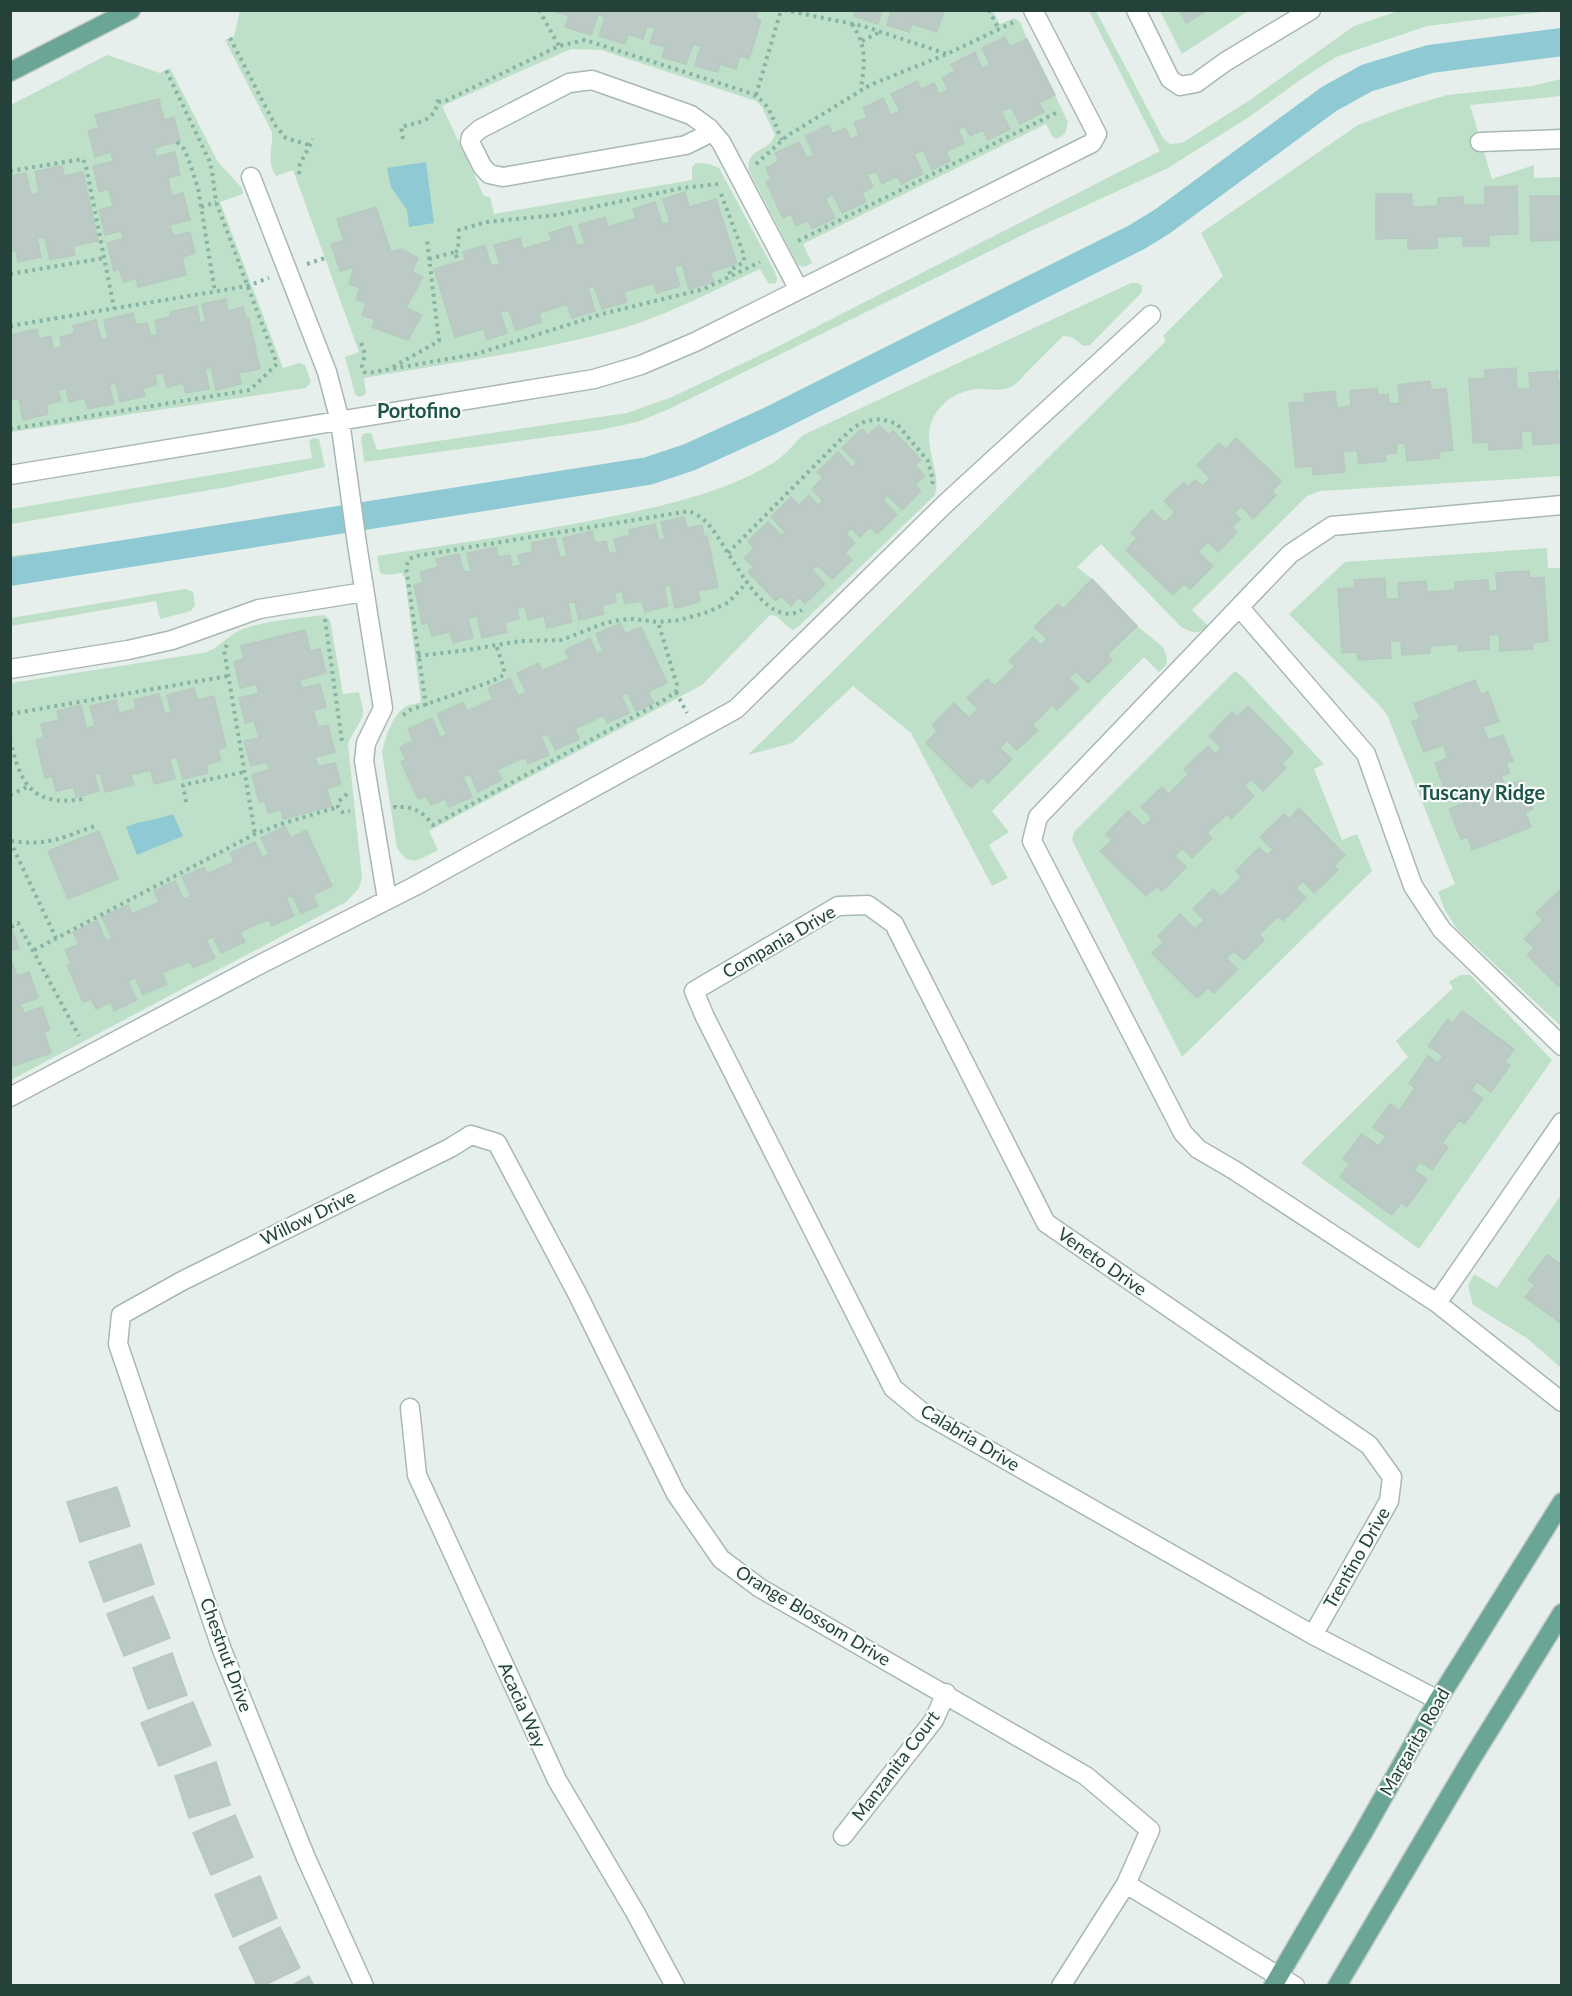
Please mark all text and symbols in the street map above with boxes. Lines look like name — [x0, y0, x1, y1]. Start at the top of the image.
district label: Portofino — [377, 398, 461, 422]
district label: Tuscany Ridge — [1419, 780, 1545, 804]
street label: Compania Drive — [718, 900, 839, 982]
street label: Willow Drive — [257, 1185, 359, 1250]
street label: Veneto Drive — [1054, 1222, 1151, 1300]
street label: Calabria Drive — [917, 1399, 1024, 1475]
street label: Trentino Drive — [1318, 1503, 1394, 1612]
street label: Orange Blossom Drive — [732, 1560, 895, 1670]
street label: Chestnut Drive — [196, 1595, 258, 1715]
street label: Acacia Way — [494, 1658, 552, 1751]
street label: Margarita Road — [1374, 1684, 1454, 1799]
street label: Manzanita Court — [847, 1706, 944, 1825]

